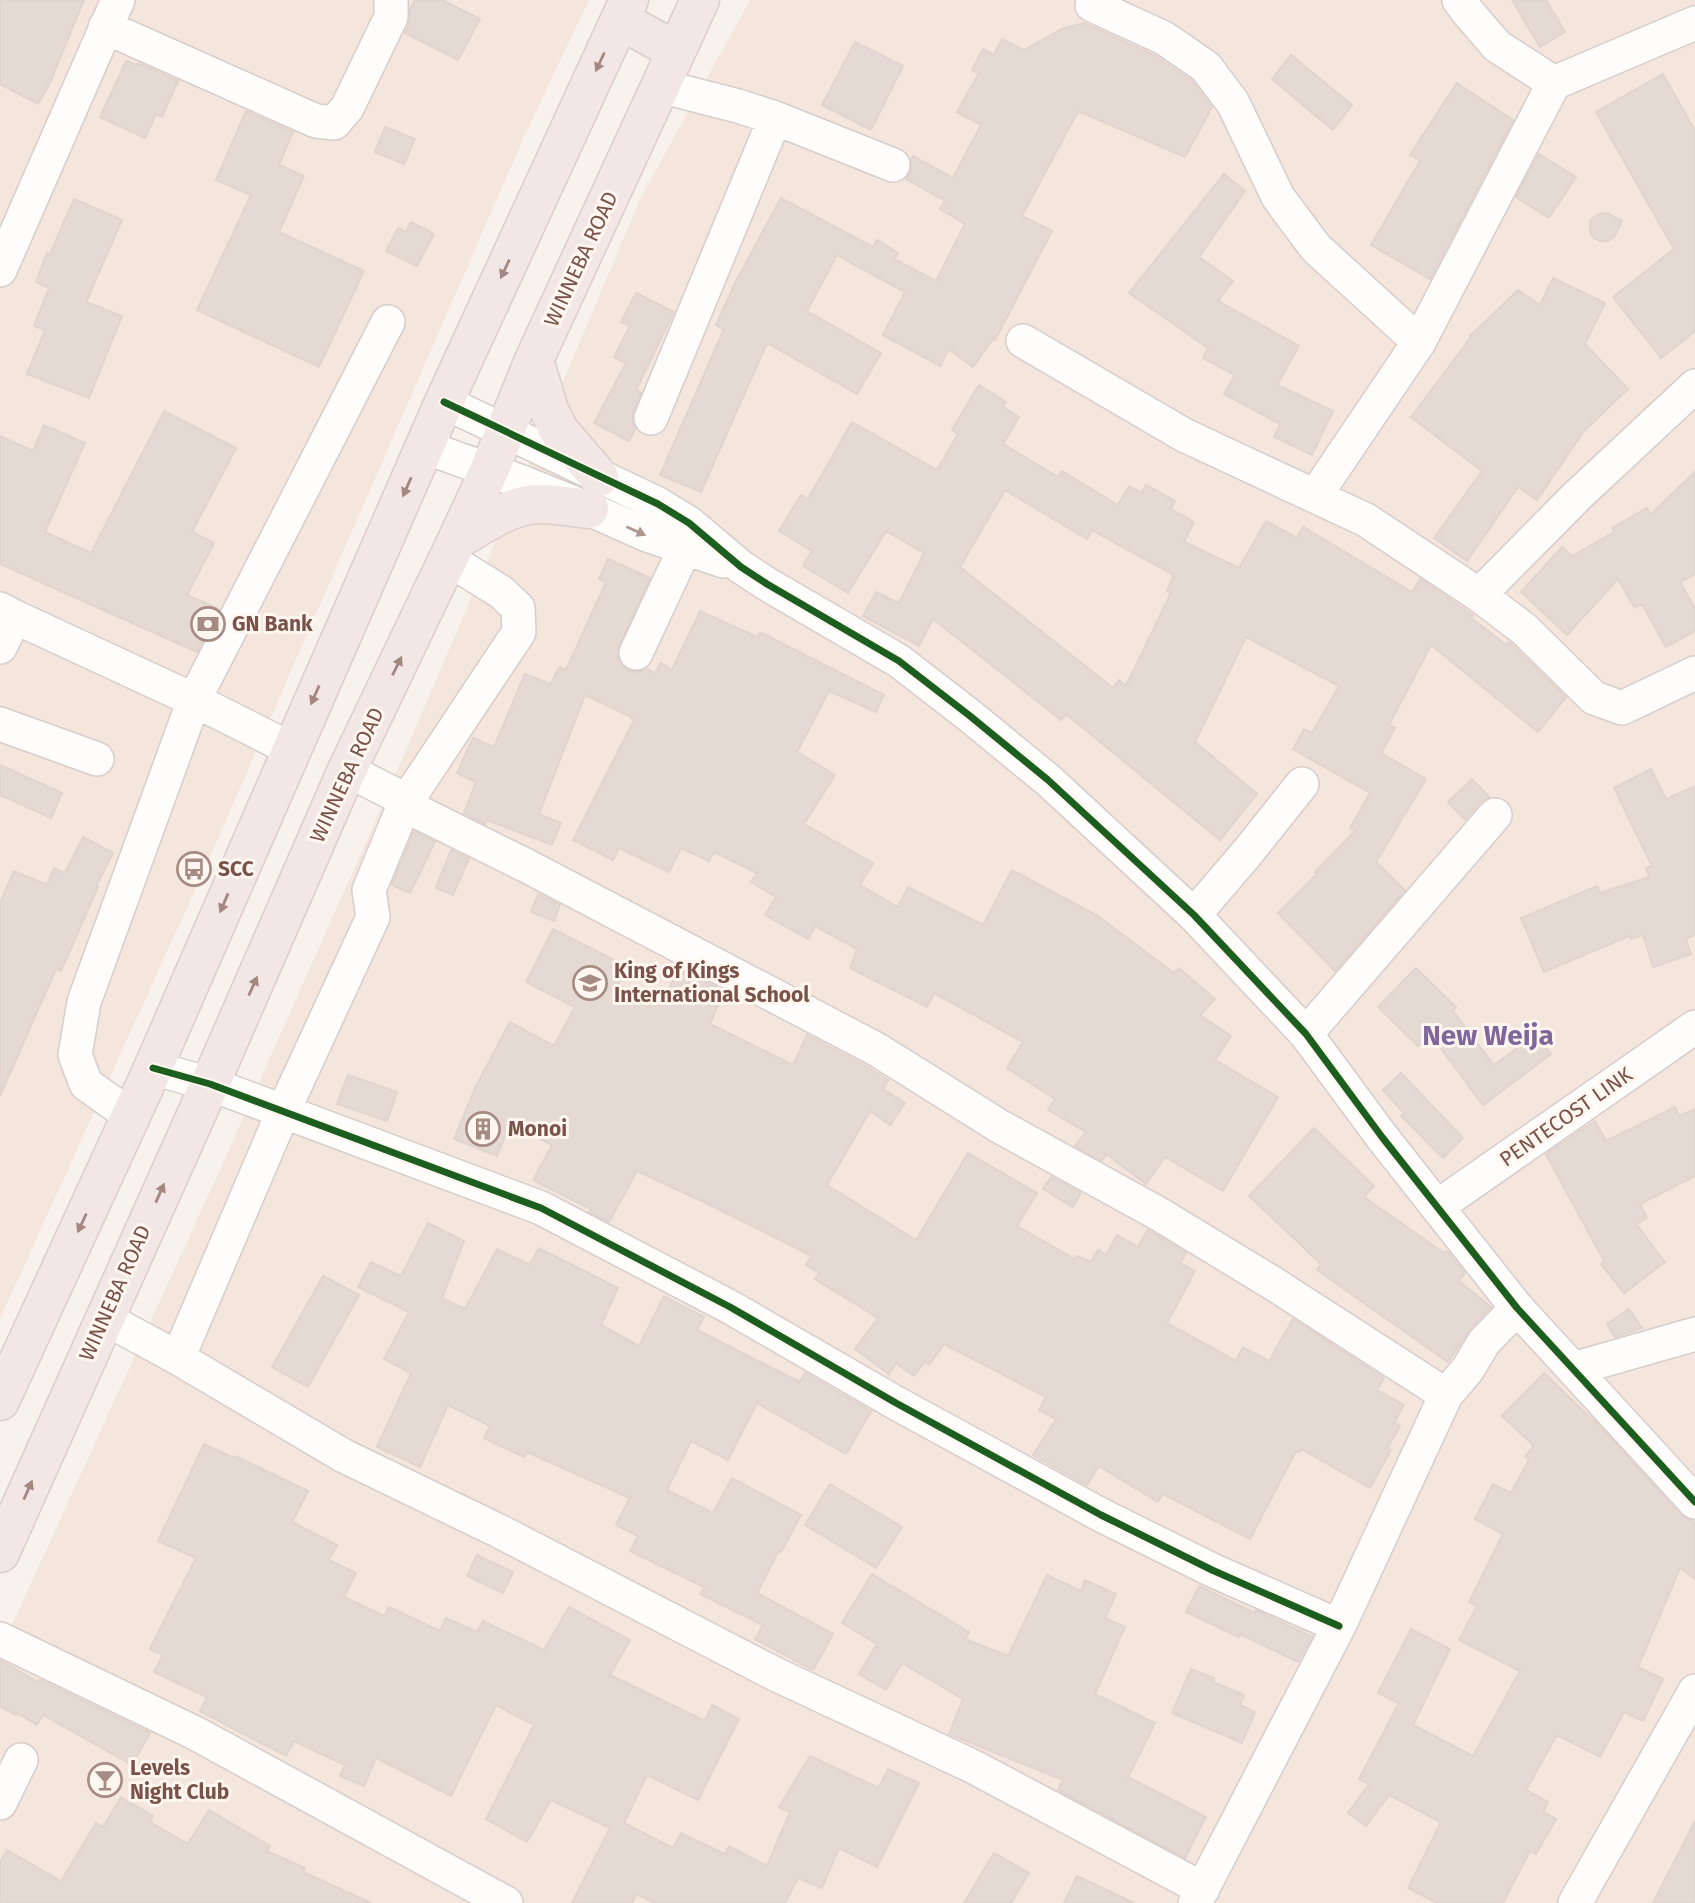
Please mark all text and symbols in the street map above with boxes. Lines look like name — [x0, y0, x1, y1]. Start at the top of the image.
one-way arrow — [595, 52, 606, 72]
street label: WINNEBA ROAD — [538, 187, 624, 331]
one-way arrow — [499, 258, 510, 279]
one-way arrow — [401, 476, 412, 497]
one-way arrow — [626, 525, 646, 537]
bank icon: GN Bank — [189, 605, 227, 643]
place label: GN Bank — [232, 611, 313, 637]
one-way arrow — [392, 656, 403, 677]
one-way arrow — [309, 684, 320, 705]
street label: WINNEBA ROAD — [304, 703, 390, 847]
bus stop icon: SCC — [175, 850, 213, 888]
place label: SCC — [218, 856, 254, 882]
one-way arrow — [218, 893, 230, 913]
place label: King of Kings International School — [614, 958, 810, 1008]
school or university icon: King of Kings International School — [571, 964, 609, 1002]
one-way arrow — [248, 975, 259, 996]
district label: New Weija — [1422, 1019, 1554, 1052]
street label: PENTECOST LINK — [1495, 1061, 1638, 1172]
building icon: Monoi — [464, 1110, 502, 1148]
place label: Monoi — [508, 1116, 567, 1142]
one-way arrow — [154, 1183, 166, 1203]
one-way arrow — [76, 1213, 88, 1233]
street label: WINNEBA ROAD — [73, 1221, 157, 1365]
one-way arrow — [23, 1480, 34, 1501]
place label: Levels Night Club — [130, 1755, 229, 1805]
bar icon: Levels Night Club — [86, 1761, 124, 1799]

